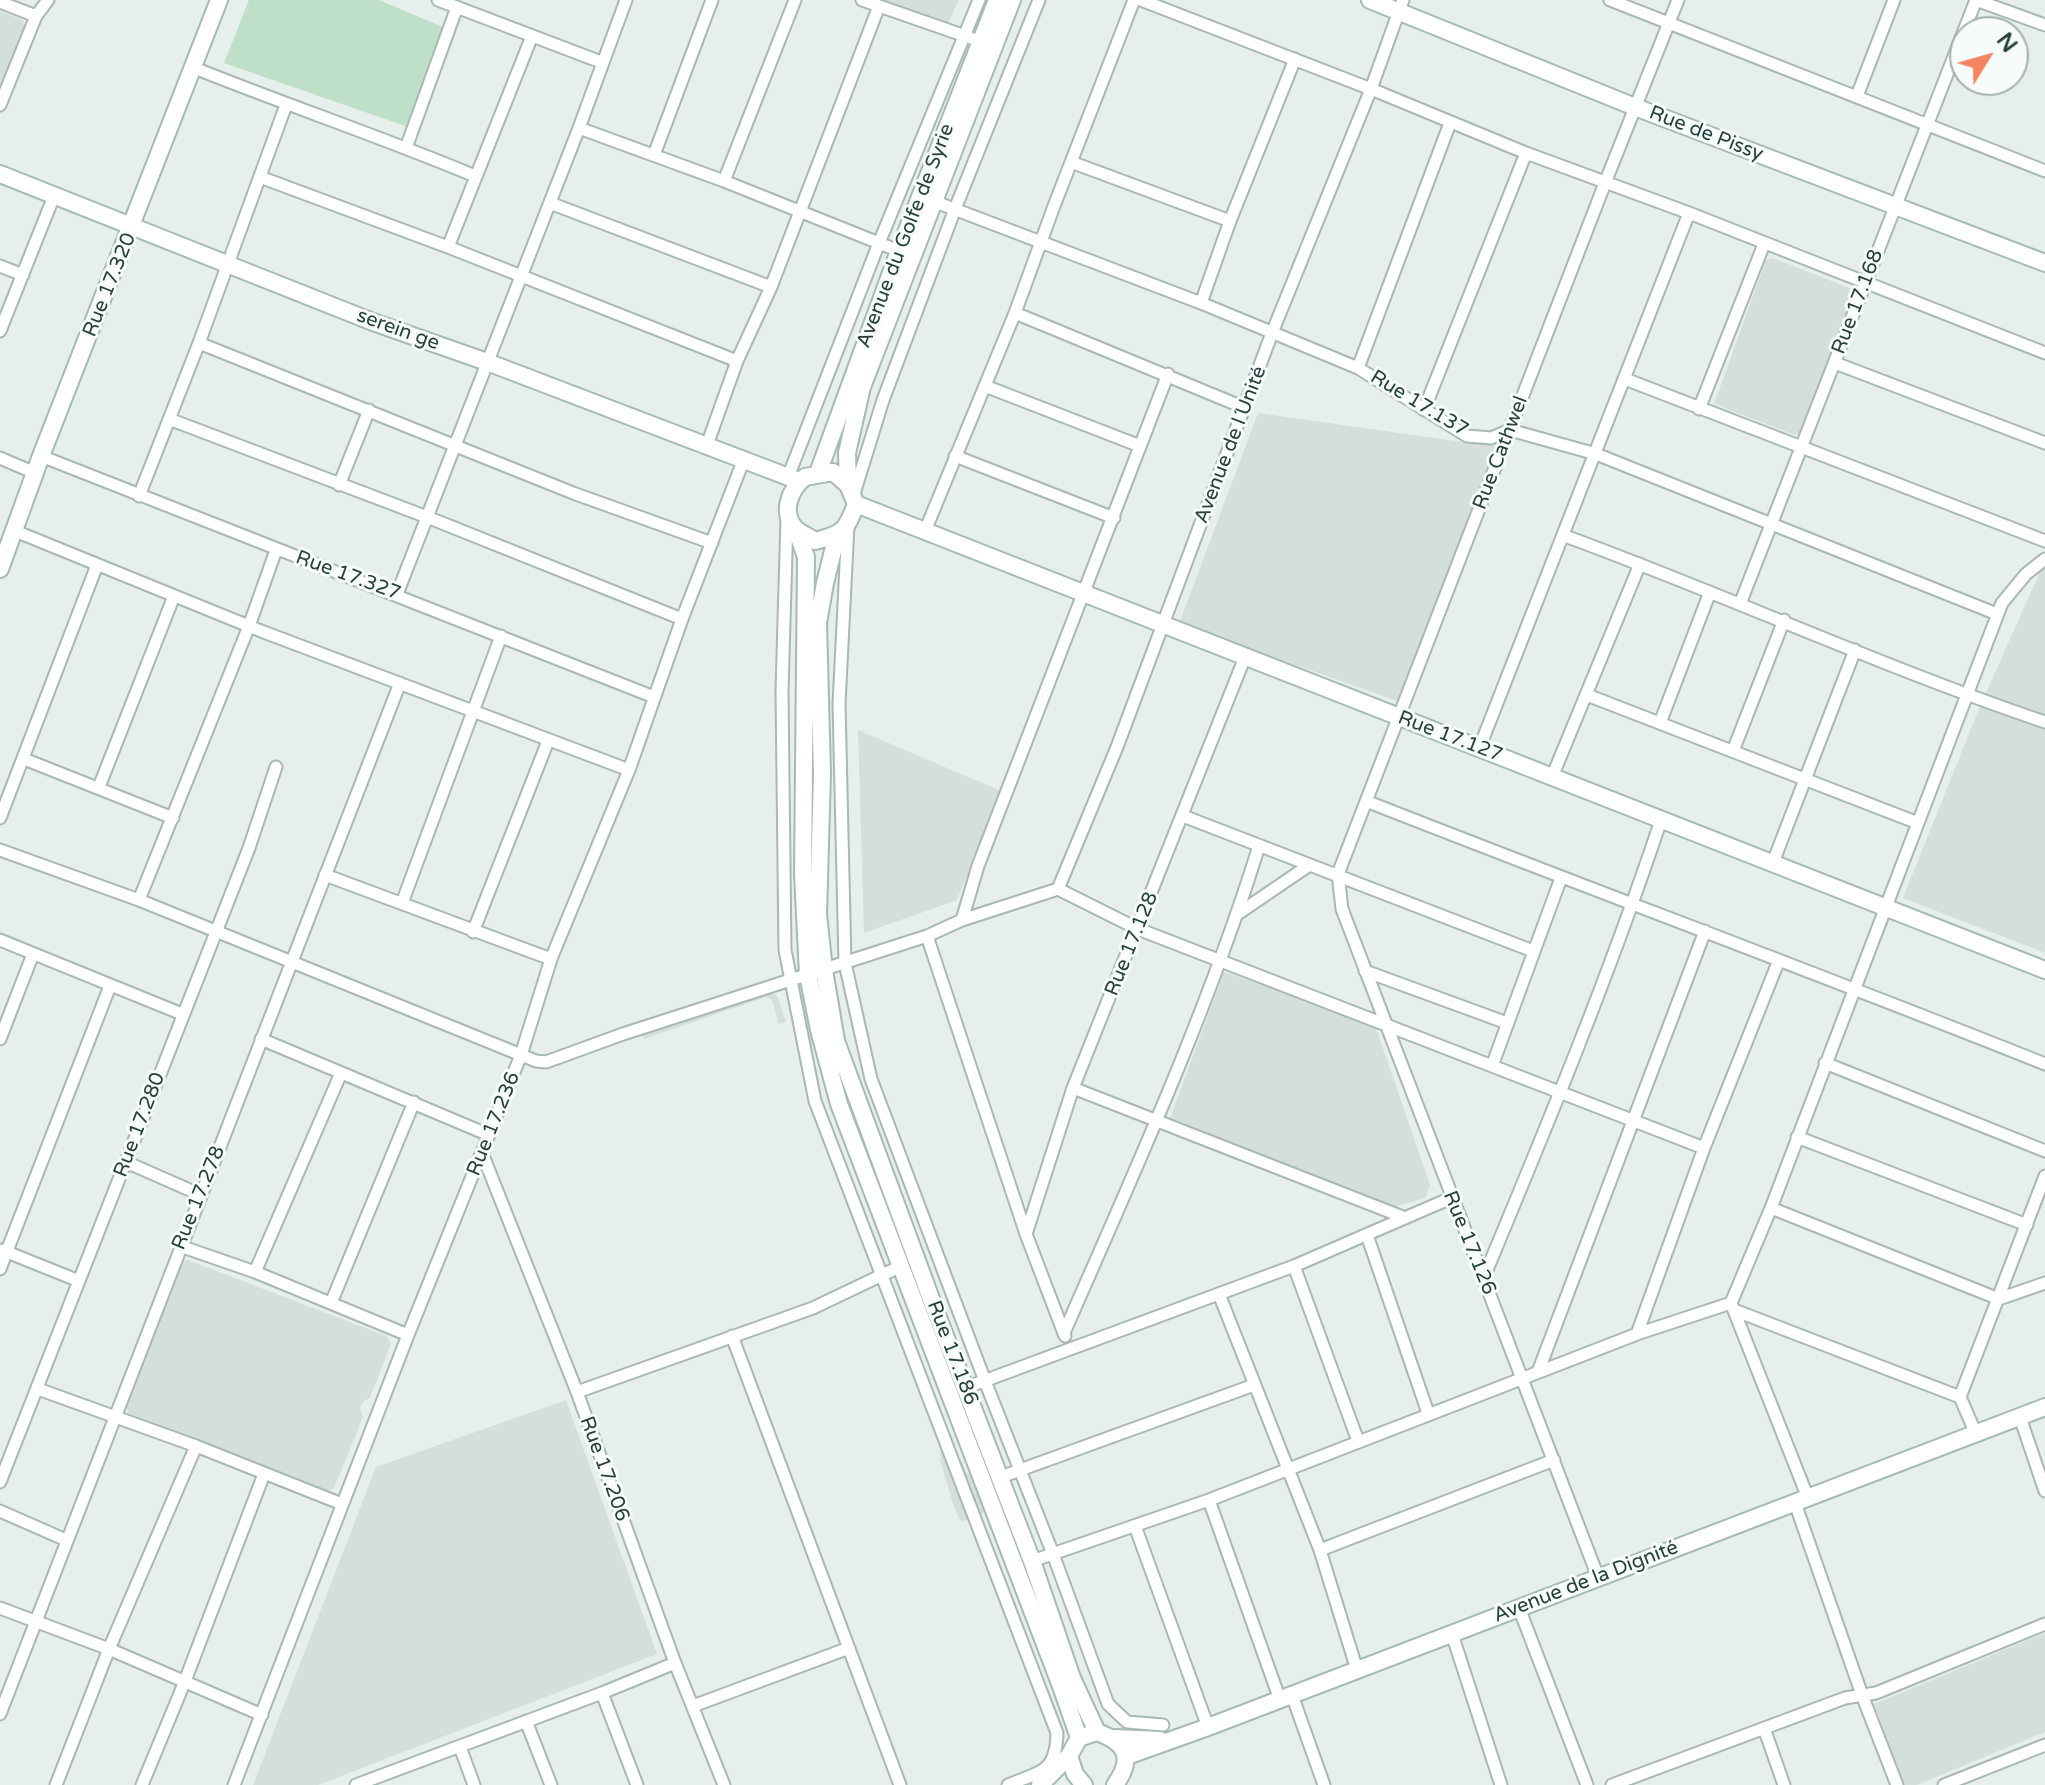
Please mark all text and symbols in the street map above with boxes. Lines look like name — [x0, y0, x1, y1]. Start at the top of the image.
north arrow — [1949, 16, 2029, 96]
text: N — [1991, 28, 2022, 58]
street label: Rue de Pissy — [1646, 101, 1766, 167]
street label: Avenue du Golfe de Syrie — [852, 121, 960, 351]
street label: Rue 17.320 — [78, 230, 142, 340]
street label: Rue 17.168 — [1827, 246, 1889, 358]
street label: serein ge — [354, 304, 442, 356]
street label: Avenue de l´Unité — [1190, 363, 1272, 527]
street label: Rue 17.137 — [1366, 365, 1472, 443]
street label: Rue Cathwel — [1468, 393, 1534, 513]
street label: Rue 17.327 — [292, 546, 404, 606]
street label: Rue 17.127 — [1394, 706, 1506, 768]
street label: Rue 17.128 — [1100, 889, 1164, 999]
street label: Rue 17.280 — [109, 1069, 171, 1181]
street label: Rue 17.236 — [462, 1069, 526, 1179]
street label: Rue 17.278 — [167, 1143, 231, 1253]
street label: Rue 17.126 — [1437, 1188, 1501, 1298]
street label: Rue 17.186 — [921, 1297, 983, 1409]
street label: Rue 17.206 — [574, 1413, 634, 1525]
street label: Avenue de la Dignité — [1490, 1536, 1682, 1628]

